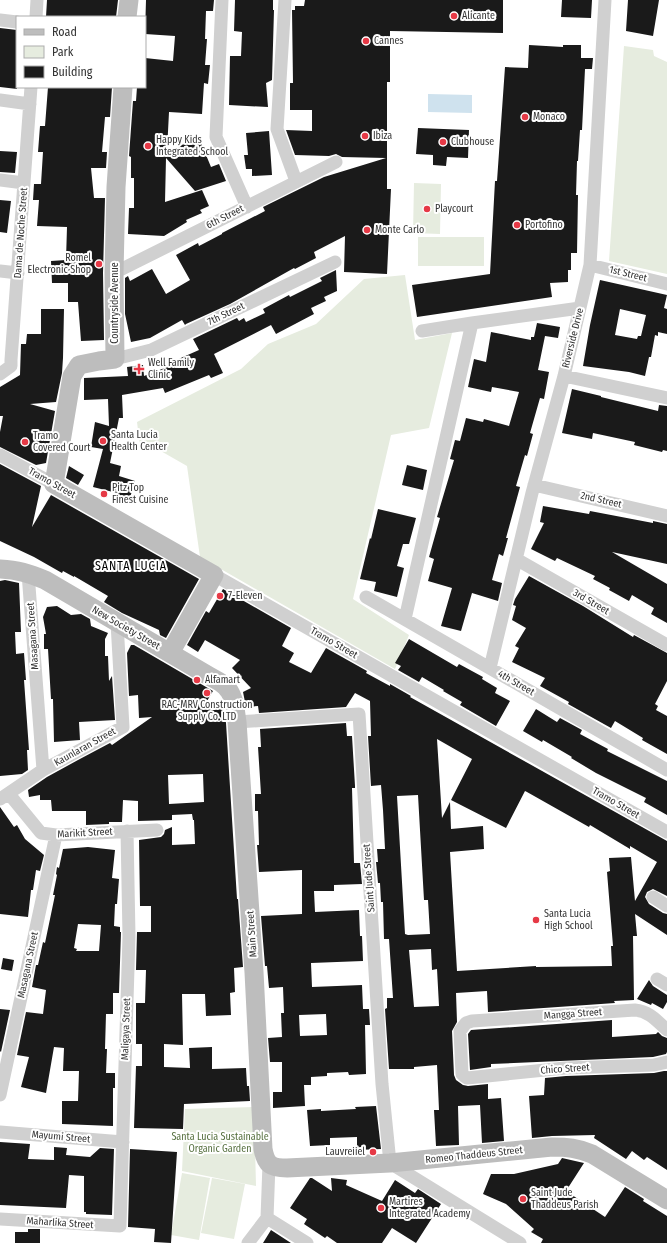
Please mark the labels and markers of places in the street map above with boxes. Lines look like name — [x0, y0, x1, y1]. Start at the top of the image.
place label: Alicante — [462, 10, 495, 22]
marker: Alicante — [449, 11, 459, 21]
place label: Cannes — [374, 35, 404, 47]
marker: Cannes — [361, 36, 371, 46]
place label: Monaco — [533, 111, 565, 123]
marker: Monaco — [520, 112, 530, 122]
place label: Ibiza — [373, 130, 392, 142]
marker: Ibiza — [360, 131, 370, 141]
place label: Happy Kids Integrated School — [156, 134, 229, 158]
place label: Clubhouse — [451, 136, 494, 148]
marker: Clubhouse — [438, 137, 448, 147]
marker: Happy Kids Integrated School — [143, 141, 153, 151]
place label: Playcourt — [435, 203, 474, 215]
marker: Playcourt — [422, 204, 432, 214]
place label: Portofino — [525, 219, 563, 231]
marker: Portofino — [512, 220, 522, 230]
place label: Monte Carlo — [375, 224, 424, 236]
marker: Monte Carlo — [362, 225, 372, 235]
place label: Romel Electronic Shop — [28, 252, 91, 276]
marker: Romel Electronic Shop — [94, 259, 104, 269]
place label: Well Family Clinic — [148, 357, 194, 381]
marker: Well Family Clinic — [133, 363, 145, 375]
place label: Santa Lucia Health Center — [111, 429, 167, 453]
place label: Tramo Covered Court — [33, 430, 91, 454]
marker: Santa Lucia Health Center — [98, 436, 108, 446]
marker: Tramo Covered Court — [20, 437, 30, 447]
place label: Pitz Top Finest Cuisine — [112, 482, 168, 506]
marker: Pitz Top Finest Cuisine — [99, 489, 109, 499]
place label: 7-Eleven — [228, 590, 262, 602]
marker: 7-Eleven — [215, 591, 225, 601]
place label: Alfamart — [205, 674, 241, 686]
marker: Alfamart — [192, 675, 202, 685]
marker: RAC-MRV Construction Supply Co. LTD — [202, 688, 212, 698]
place label: RAC-MRV Construction Supply Co. LTD — [162, 699, 252, 723]
place label: Santa Lucia High School — [544, 908, 593, 932]
marker: Santa Lucia High School — [531, 915, 541, 925]
place label: Lauvreiiel — [325, 1146, 365, 1158]
marker: Lauvreiiel — [368, 1147, 378, 1157]
place label: Saint Jude Thaddeus Parish — [531, 1187, 598, 1211]
marker: Saint Jude Thaddeus Parish — [518, 1194, 528, 1204]
place label: Martires Integrated Academy — [389, 1196, 471, 1220]
marker: Martires Integrated Academy — [376, 1203, 386, 1213]

